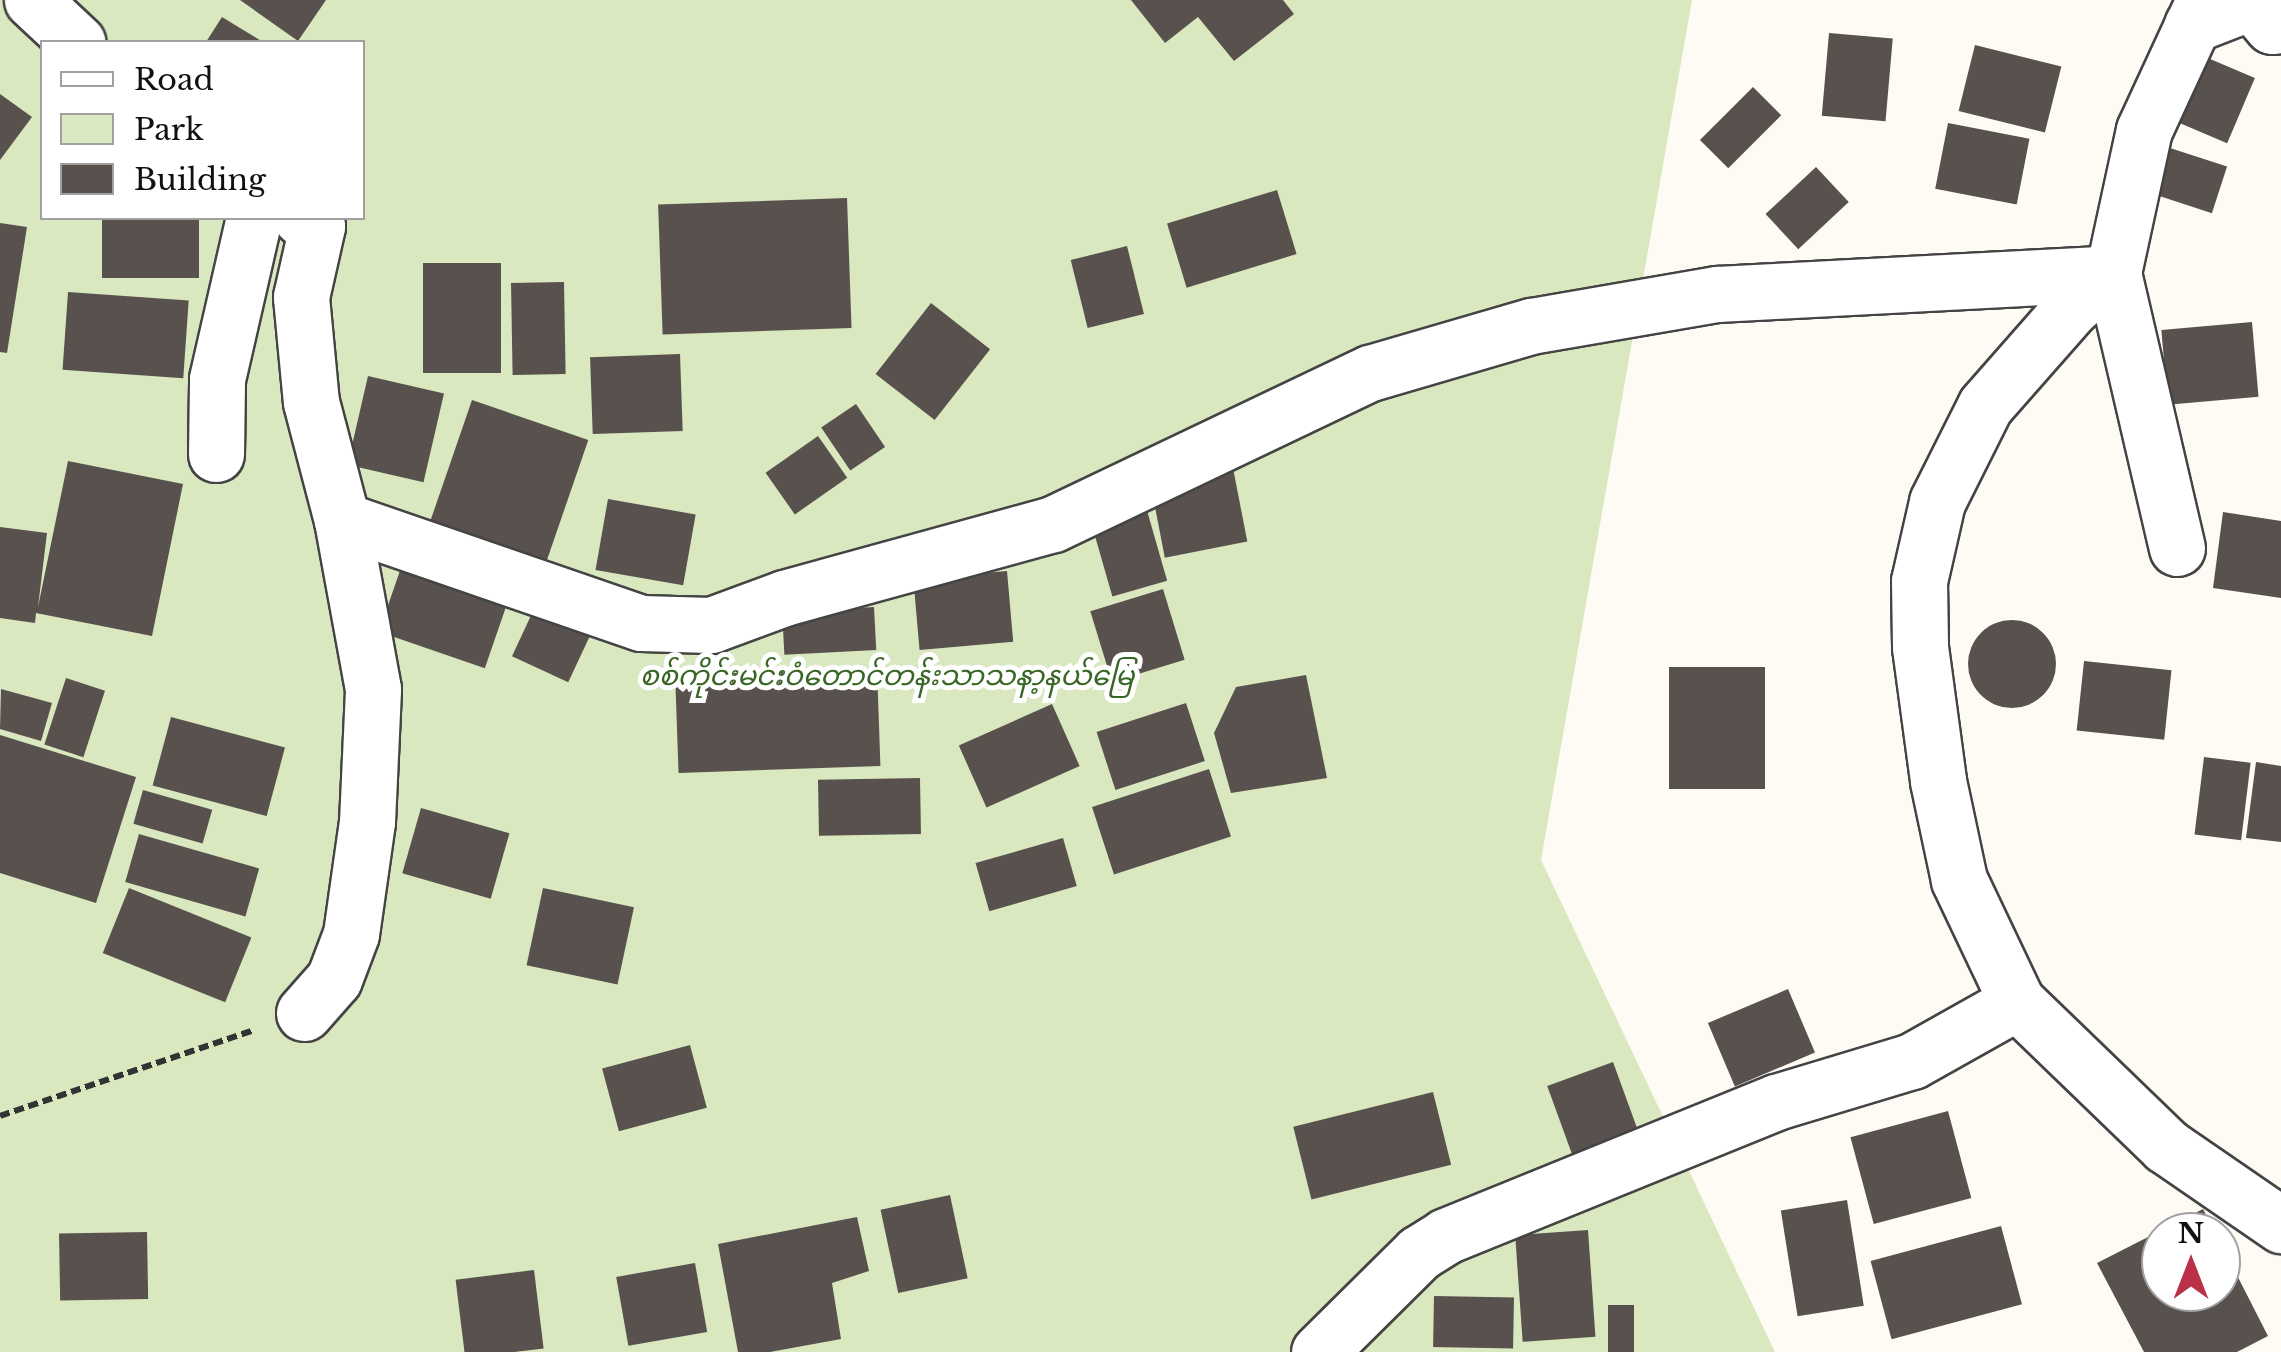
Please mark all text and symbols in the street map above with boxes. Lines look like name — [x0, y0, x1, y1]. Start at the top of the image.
legend — [40, 40, 365, 220]
text: Road — [134, 61, 214, 98]
text: Park — [134, 111, 204, 148]
text: Building — [134, 161, 266, 198]
park label: စစ်ကိုင်းမင်းဝံတောင်တန်းသာသနာ့နယ်မြေ — [640, 659, 1134, 693]
north arrow — [2141, 1212, 2241, 1312]
text: N — [2178, 1216, 2204, 1251]

